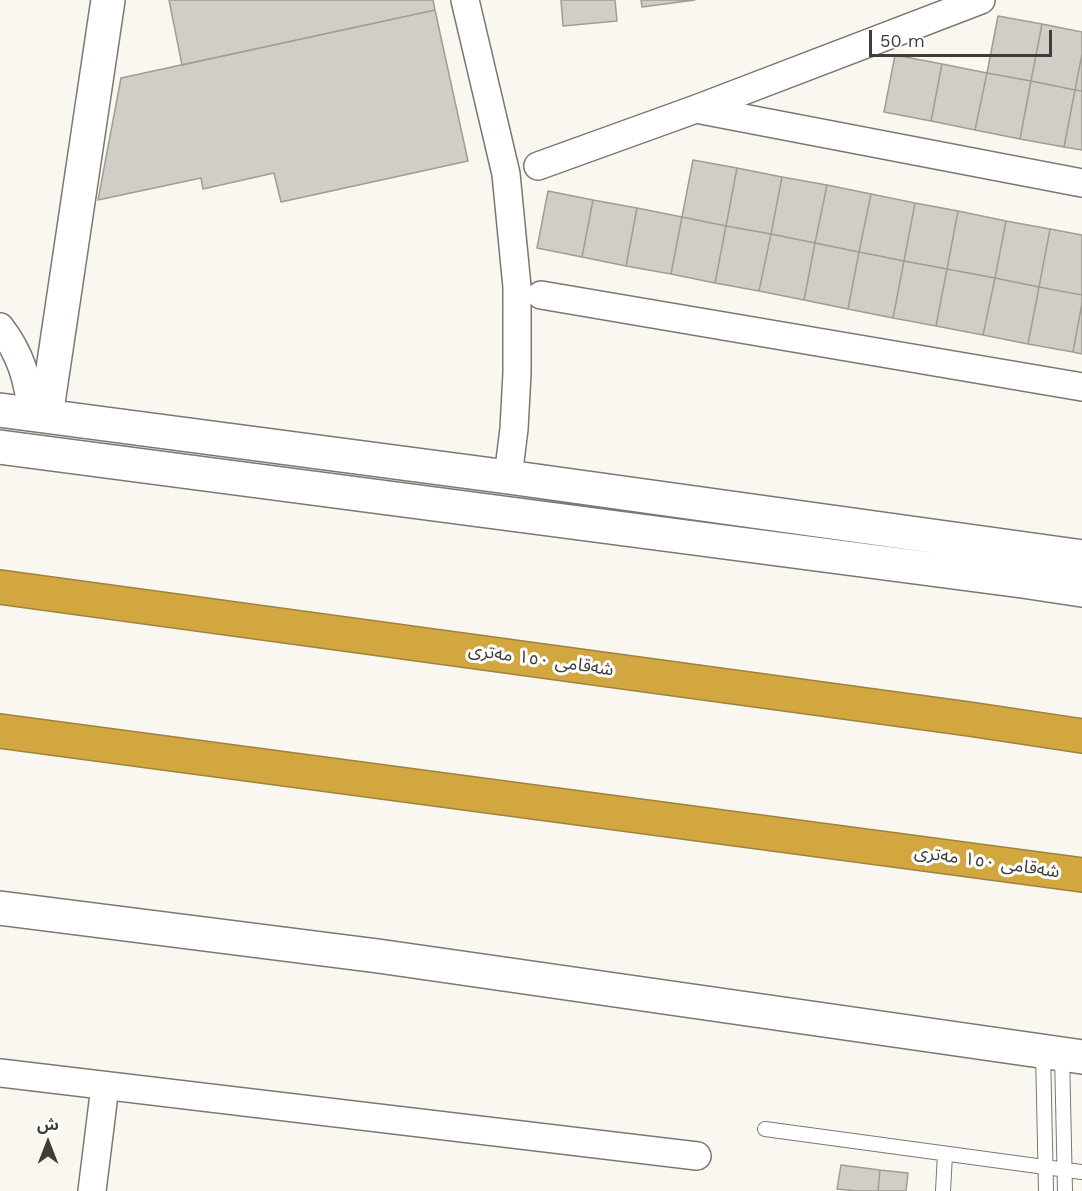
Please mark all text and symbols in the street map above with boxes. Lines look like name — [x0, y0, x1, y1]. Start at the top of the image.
scale bar — [872, 18, 1055, 56]
text: 50 m — [880, 30, 925, 51]
street label: شەقامی ١٥٠ مەتری — [467, 639, 615, 681]
street label: شەقامی ١٥٠ مەتری — [913, 841, 1061, 883]
north arrow — [18, 1113, 78, 1173]
text: ش — [37, 1115, 59, 1134]

